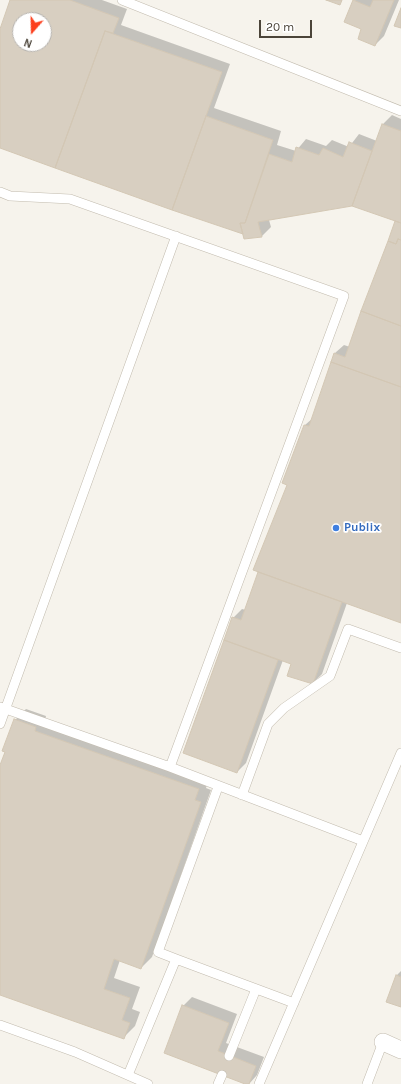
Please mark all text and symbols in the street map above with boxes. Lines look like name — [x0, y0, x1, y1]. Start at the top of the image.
north arrow — [12, 12, 52, 52]
scale bar — [261, 12, 314, 38]
text: 20 m — [266, 20, 294, 34]
text: N — [22, 35, 34, 50]
place label: Publix — [344, 521, 380, 535]
marker: Publix — [331, 523, 341, 533]

